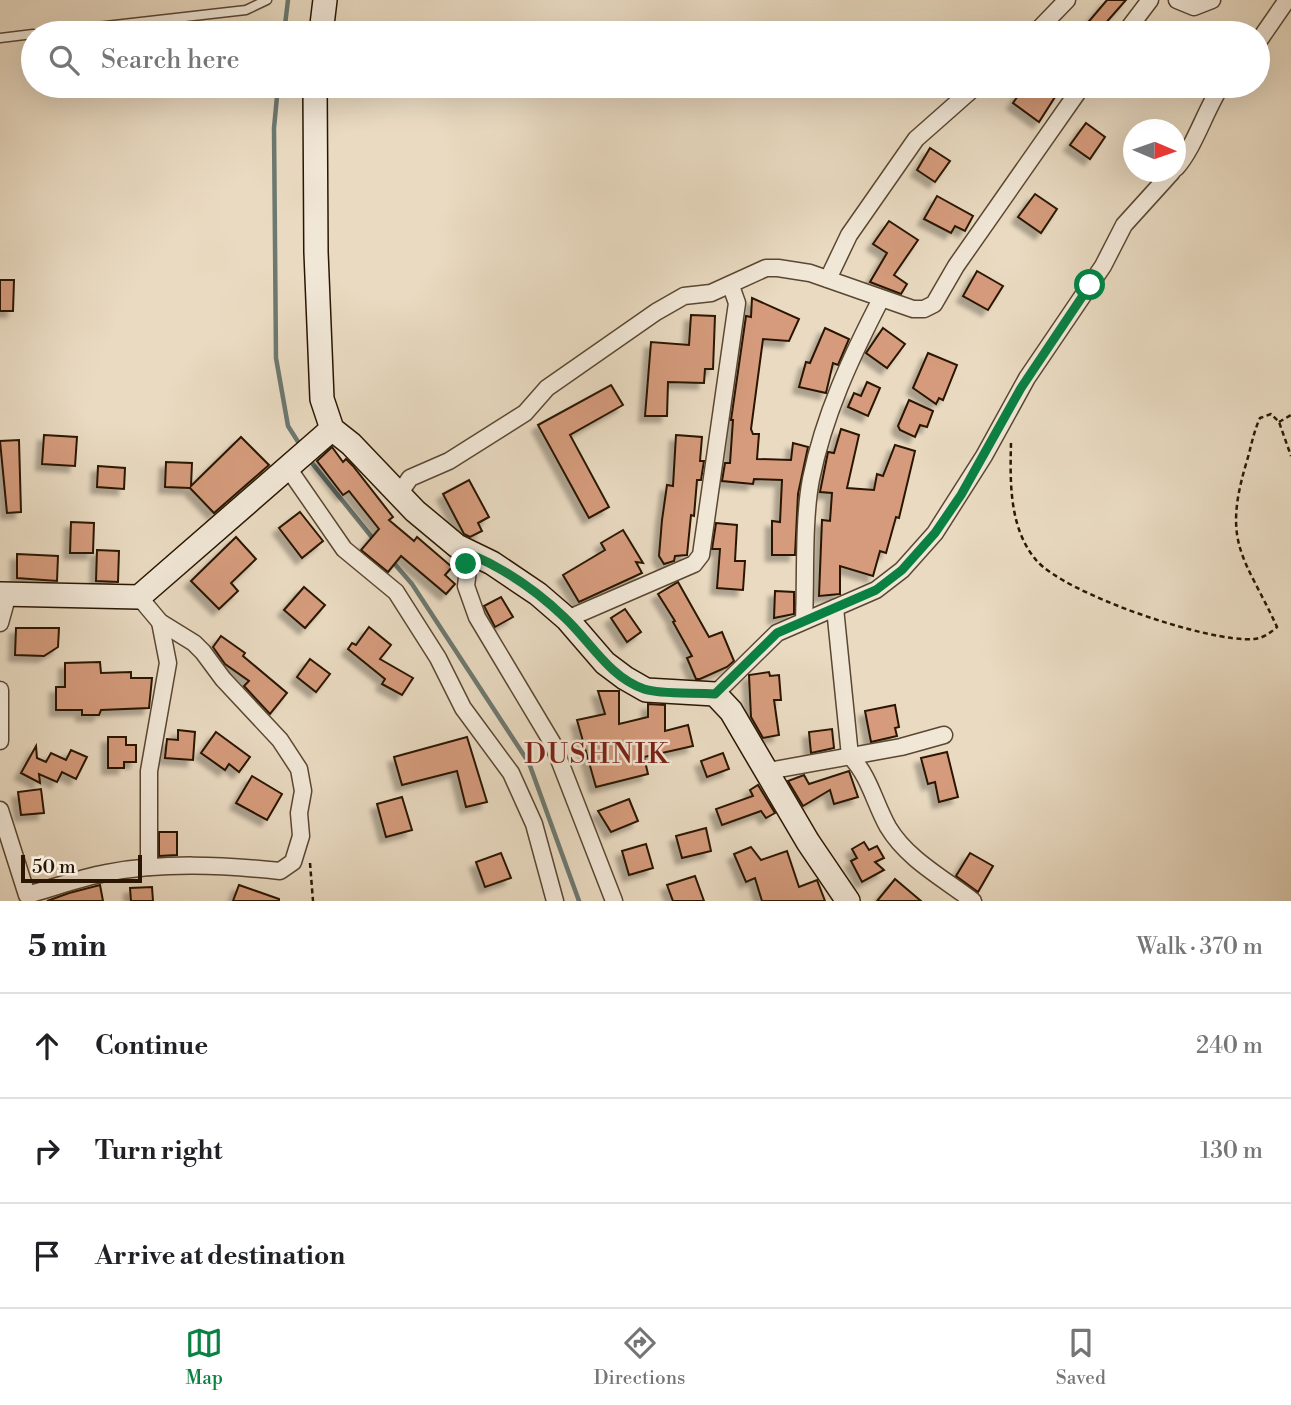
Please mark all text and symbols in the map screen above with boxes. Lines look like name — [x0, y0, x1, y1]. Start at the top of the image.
search box — [21, 21, 1270, 98]
icon: search — [45, 41, 83, 79]
text: Search here — [101, 44, 240, 76]
north arrow — [1123, 119, 1186, 182]
route start — [1074, 269, 1105, 300]
route end — [450, 548, 481, 579]
district label: DUSHNIK — [524, 737, 670, 772]
scale bar — [21, 852, 142, 884]
text: 50 m — [32, 855, 76, 879]
text: 5 min — [28, 928, 107, 966]
text: Walk · 370 m — [1136, 933, 1263, 961]
icon: ahead — [28, 1027, 66, 1065]
text: Continue — [95, 1030, 208, 1062]
text: 240 m — [1196, 1032, 1263, 1060]
icon: right — [28, 1132, 66, 1170]
text: Turn right — [95, 1135, 223, 1167]
text: 130 m — [1200, 1137, 1263, 1165]
icon: arrive — [28, 1237, 66, 1275]
text: Arrive at destination — [95, 1240, 345, 1272]
tab: Map — [185, 1324, 223, 1390]
tab: Directions — [594, 1324, 685, 1390]
tab: Saved — [1056, 1324, 1106, 1390]

